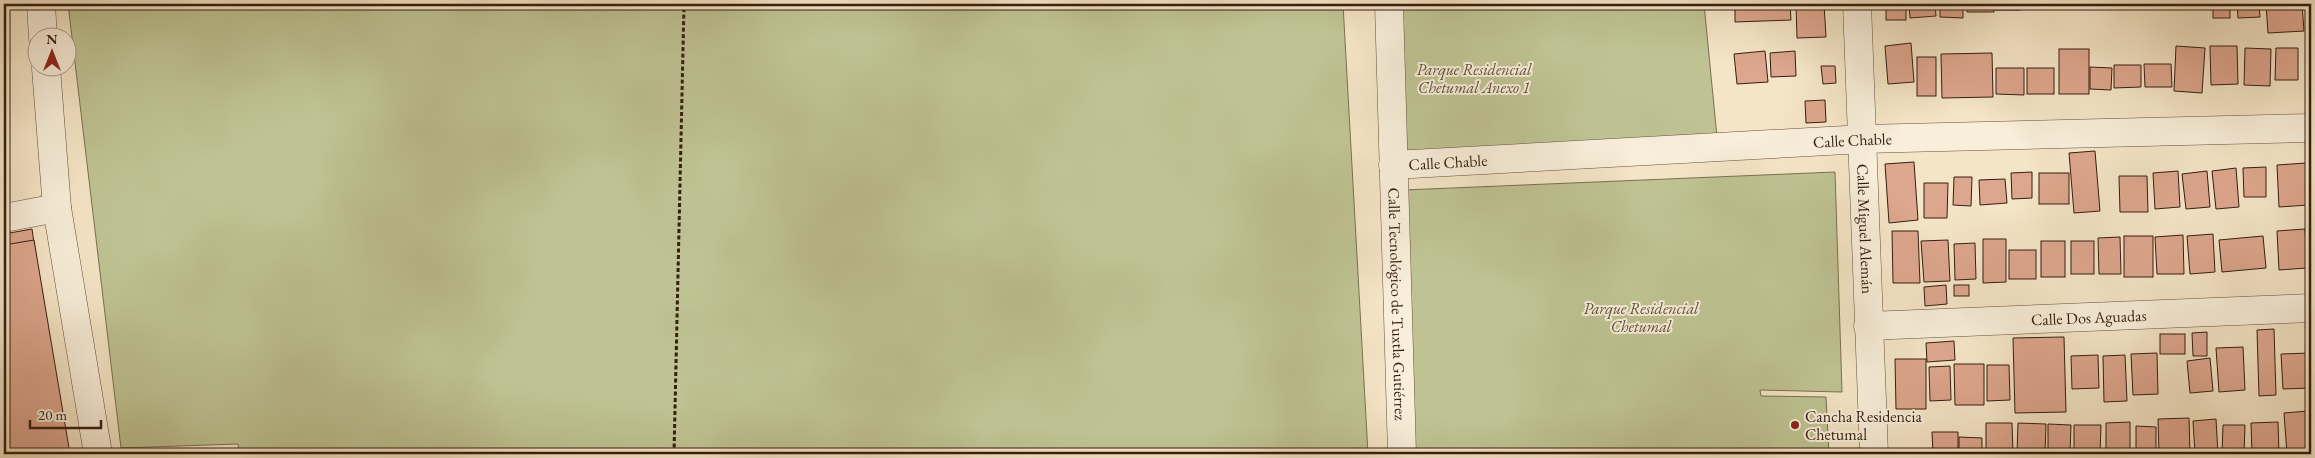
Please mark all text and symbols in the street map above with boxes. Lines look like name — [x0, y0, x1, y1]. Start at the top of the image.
north arrow — [28, 28, 78, 78]
text: N — [46, 30, 58, 48]
park label: Parque Residencial Chetumal Anexo 1 — [1416, 59, 1532, 98]
street label: Calle Chable — [1812, 128, 1892, 152]
street label: Calle Chable — [1408, 149, 1488, 175]
street label: Calle Miguel Alemán — [1853, 163, 1878, 295]
street label: Calle Tecnológico de Tuxtla Gutiérrez — [1384, 187, 1412, 421]
park label: Parque Residencial Chetumal — [1583, 298, 1699, 337]
street label: Calle Dos Aguadas — [2031, 304, 2147, 330]
scale bar — [30, 398, 101, 430]
text: 20 m — [38, 405, 67, 424]
place label: Cancha Residencia Chetumal — [1805, 406, 1922, 445]
marker: Cancha Residencia Chetumal — [1789, 419, 1801, 431]

